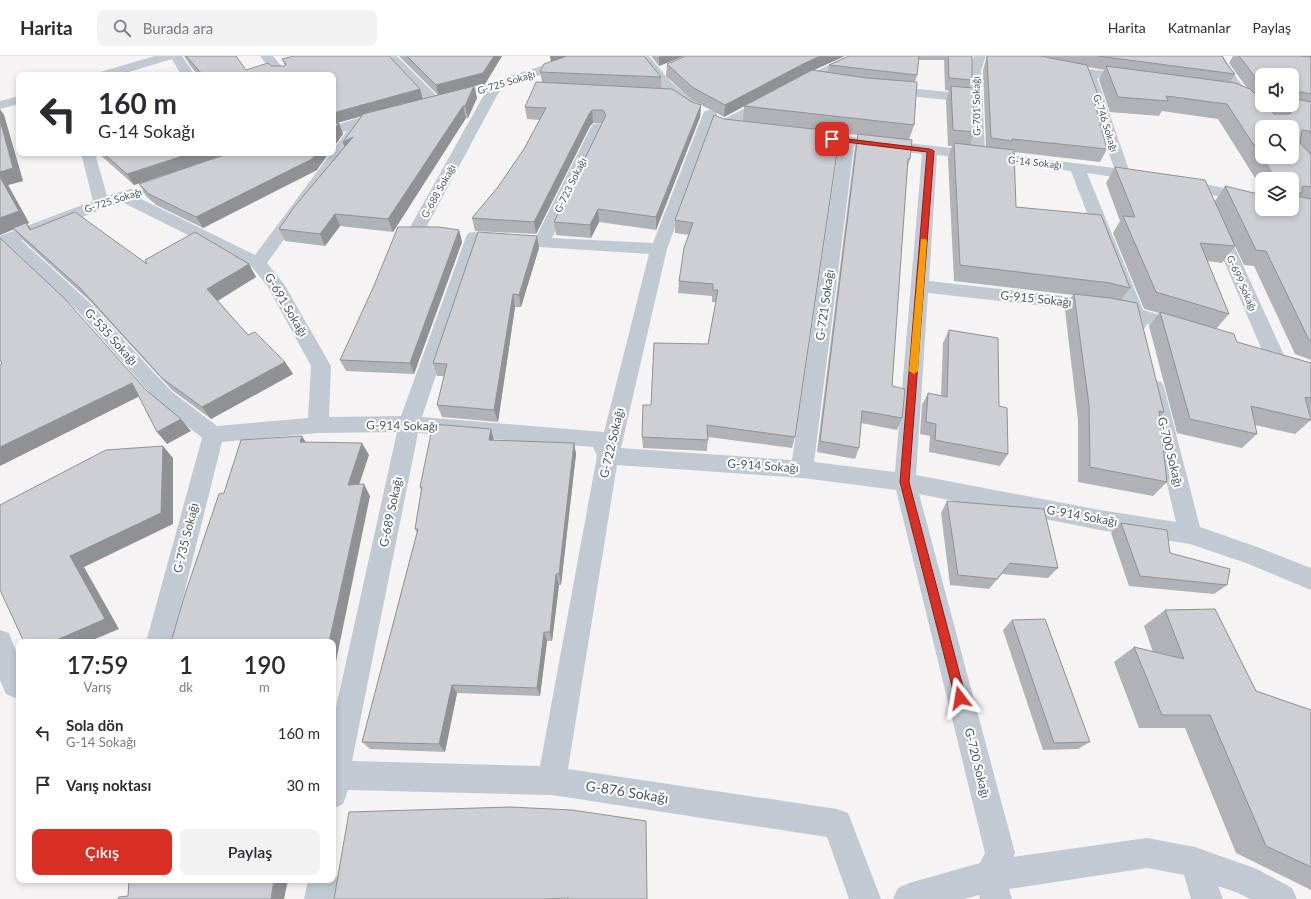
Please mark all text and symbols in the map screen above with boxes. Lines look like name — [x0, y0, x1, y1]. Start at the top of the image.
search box — [97, 10, 377, 46]
text: Harita — [20, 16, 73, 39]
icon: search — [111, 17, 133, 39]
text: Burada ara — [143, 19, 213, 37]
text: Harita — [1108, 19, 1146, 36]
text: Katmanlar — [1168, 19, 1230, 36]
text: Paylaş — [1252, 19, 1291, 36]
street label: G-725 Sokağı — [476, 68, 536, 96]
map controls — [1255, 68, 1299, 216]
button: sound — [1255, 68, 1299, 112]
street label: G-701 Sokağı — [969, 76, 983, 136]
text: 160 m — [98, 86, 177, 120]
icon: left — [32, 88, 84, 140]
street label: G-746 Sokağı — [1091, 93, 1121, 153]
text: G-14 Sokağı — [98, 120, 195, 142]
button: search — [1255, 120, 1299, 164]
pin — [815, 122, 849, 156]
icon: arrive — [821, 128, 843, 150]
street label: G-14 Sokağı — [1008, 153, 1062, 171]
street label: G-723 Sokağı — [552, 156, 588, 214]
street label: G-688 Sokağı — [418, 162, 458, 220]
button: layers — [1255, 172, 1299, 216]
street label: G-725 Sokağı — [83, 185, 143, 215]
street label: G-699 Sokağı — [1224, 253, 1260, 313]
street label: G-721 Sokağı — [812, 268, 837, 341]
street label: G-691 Sokağı — [262, 270, 311, 339]
street label: G-915 Sokağı — [1000, 287, 1072, 310]
street label: G-535 Sokağı — [82, 305, 141, 368]
street label: G-722 Sokağı — [596, 406, 627, 479]
street label: G-700 Sokağı — [1155, 415, 1186, 488]
street label: G-914 Sokağı — [366, 417, 438, 434]
street label: G-914 Sokağı — [727, 456, 799, 475]
street label: G-689 Sokağı — [376, 475, 405, 548]
street label: G-735 Sokağı — [170, 501, 201, 574]
street label: G-914 Sokağı — [1046, 502, 1119, 529]
text: 17:59 — [67, 650, 128, 679]
text: 1 — [179, 650, 193, 679]
text: 190 — [244, 650, 285, 679]
position arrow — [939, 677, 981, 719]
text: Varış — [84, 679, 111, 695]
text: dk — [179, 679, 193, 695]
text: m — [259, 679, 270, 695]
text: Sola dön — [66, 716, 123, 734]
icon: left — [32, 722, 54, 744]
text: 160 m — [278, 724, 320, 742]
street label: G-720 Sokağı — [962, 726, 993, 799]
text: G-14 Sokağı — [66, 734, 136, 750]
icon: arrive — [32, 774, 54, 796]
text: Varış noktası — [66, 776, 151, 794]
text: 30 m — [286, 776, 320, 794]
street label: G-876 Sokağı — [584, 777, 670, 806]
button: Çıkış — [32, 829, 172, 875]
button: Paylaş — [180, 829, 320, 875]

